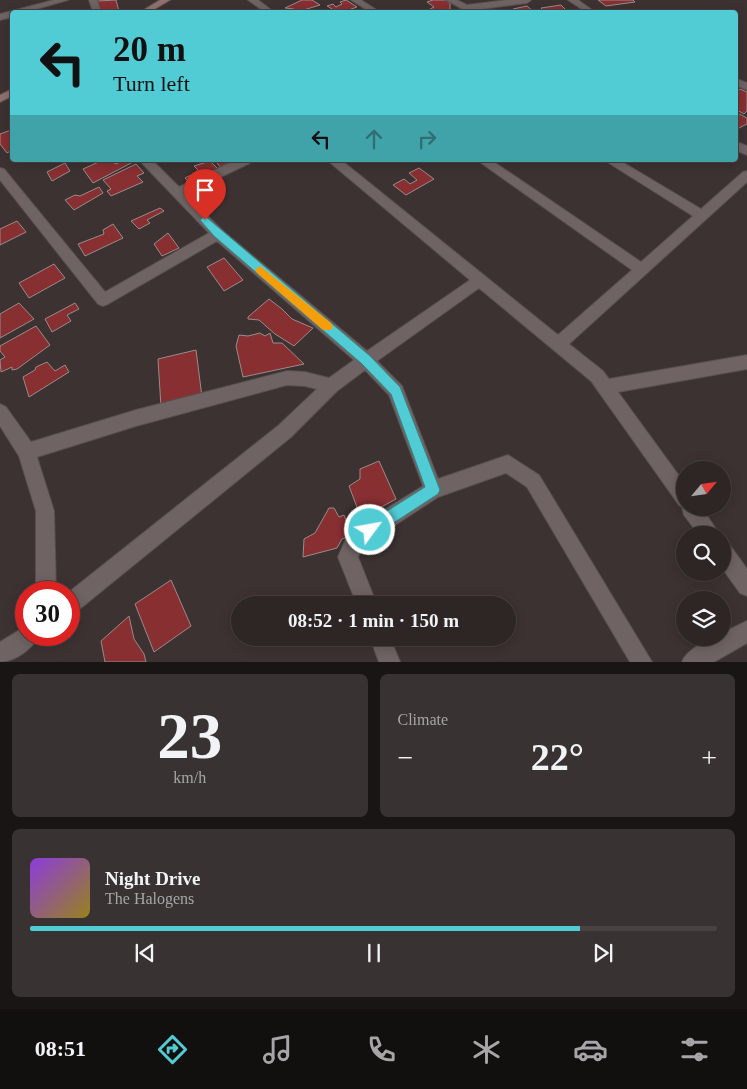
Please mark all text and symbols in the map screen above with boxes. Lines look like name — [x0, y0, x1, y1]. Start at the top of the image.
icon: left — [30, 30, 95, 95]
text: 20 m — [113, 30, 186, 69]
text: Turn left — [113, 71, 190, 96]
icon: left — [307, 125, 335, 153]
icon: ahead — [360, 125, 388, 153]
icon: right — [413, 125, 441, 153]
pin — [184, 169, 226, 220]
icon: arrive — [191, 176, 219, 204]
north arrow — [676, 461, 731, 516]
map controls — [676, 461, 731, 646]
position arrow — [343, 503, 395, 555]
button: search — [676, 526, 731, 581]
speed limit sign: 30 — [15, 581, 80, 646]
button: layers — [676, 591, 731, 646]
text: 08:52 · 1 min · 150 m — [288, 610, 459, 631]
text: 23 — [157, 700, 222, 772]
text: Climate — [398, 711, 448, 728]
text: 22° — [531, 736, 584, 778]
text: − — [398, 742, 413, 773]
text: + — [701, 742, 717, 773]
text: km/h — [173, 769, 206, 786]
text: Night Drive — [105, 868, 201, 889]
text: The Halogens — [105, 890, 194, 907]
icon: previous — [131, 939, 159, 967]
icon: pause — [360, 939, 388, 967]
icon: next — [589, 939, 617, 967]
icon: directions — [155, 1032, 190, 1067]
icon: music — [260, 1032, 295, 1067]
icon: phone — [364, 1032, 399, 1067]
icon: climate — [469, 1032, 504, 1067]
icon: car — [573, 1032, 608, 1067]
icon: filters — [677, 1032, 712, 1067]
text: 08:51 — [35, 1036, 86, 1061]

